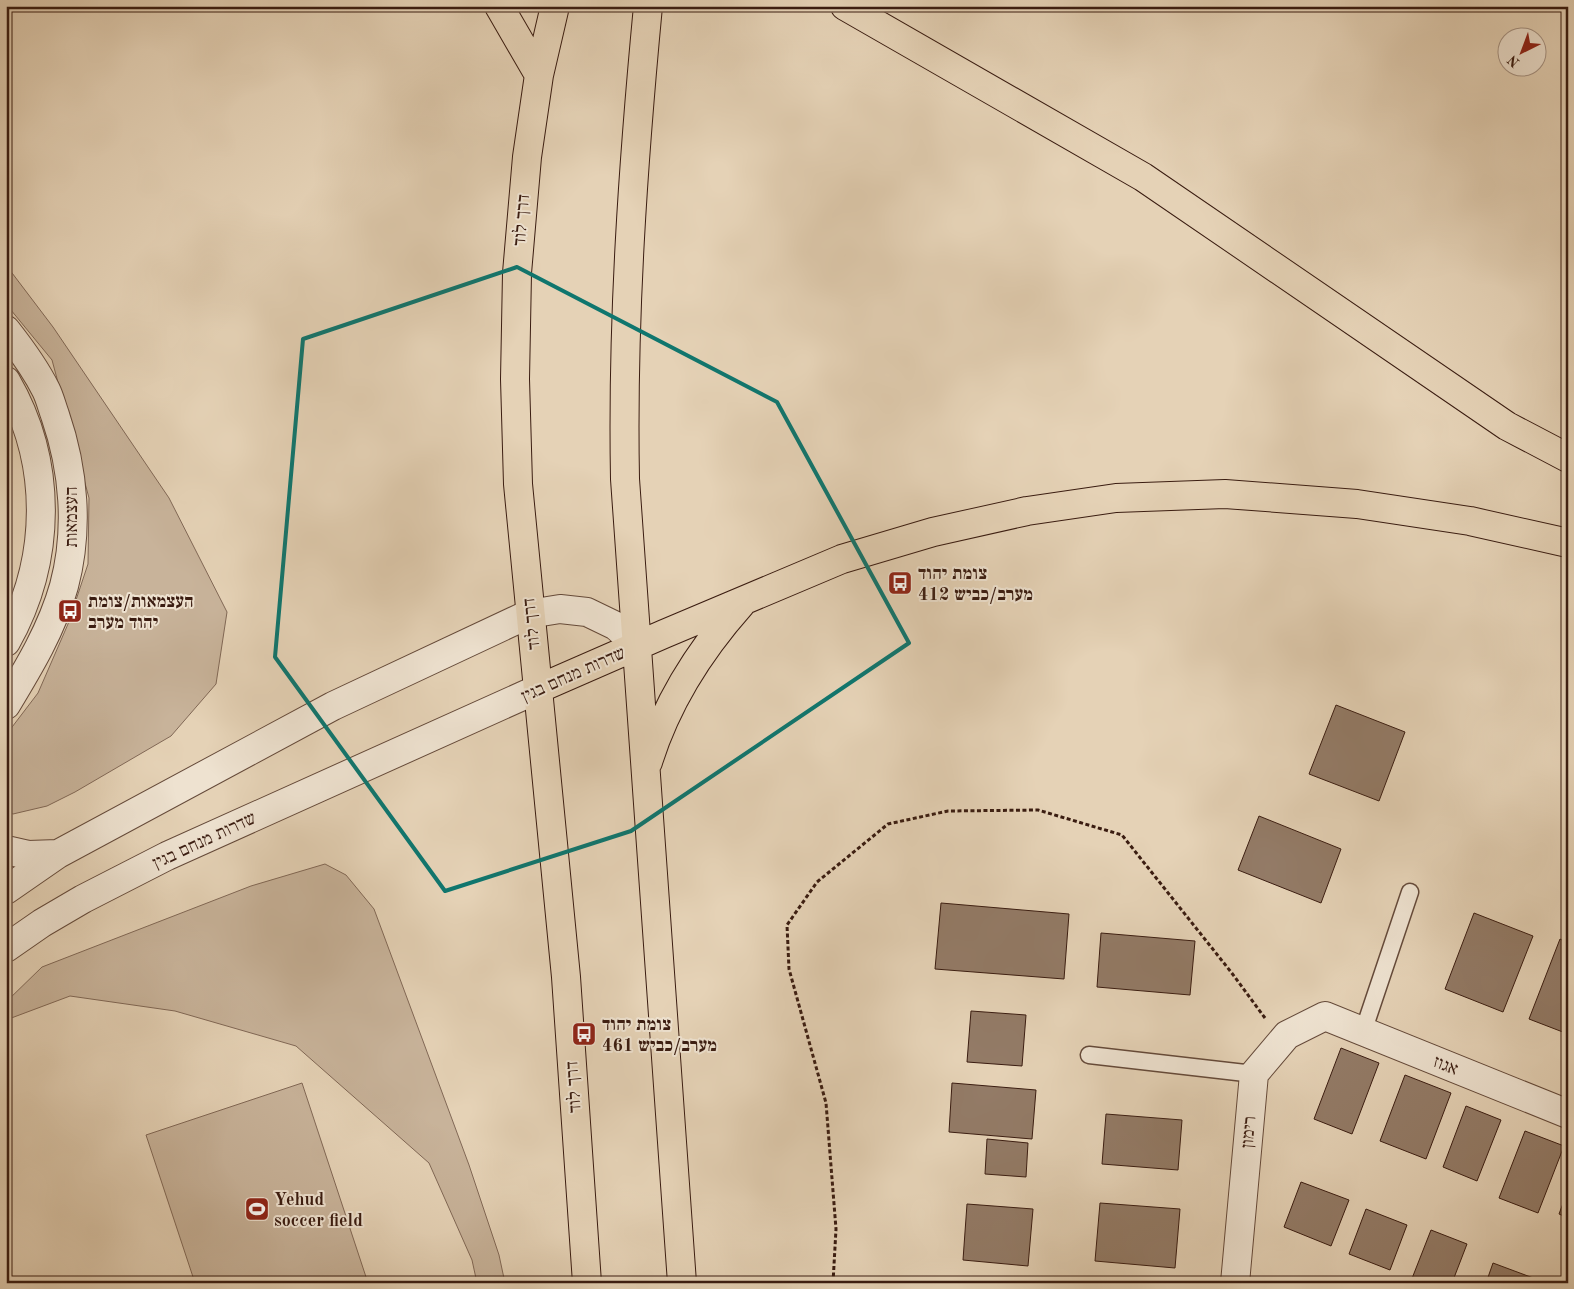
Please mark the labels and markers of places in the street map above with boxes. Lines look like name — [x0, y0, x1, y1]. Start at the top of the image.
place label: צומת יהוד מערב/כביש 412 — [918, 565, 1033, 604]
bus stop icon: צומת יהוד מערב/כביש 412 — [887, 570, 913, 596]
place label: העצמאות/צומת יהוד מערב — [88, 593, 194, 632]
bus stop icon: העצמאות/צומת יהוד מערב — [57, 598, 83, 624]
place label: צומת יהוד מערב/כביש 461 — [602, 1016, 717, 1055]
bus stop icon: צומת יהוד מערב/כביש 461 — [571, 1021, 597, 1047]
place label: Yehud soccer field — [274, 1191, 363, 1230]
sports icon: Yehud soccer field — [244, 1196, 270, 1222]

